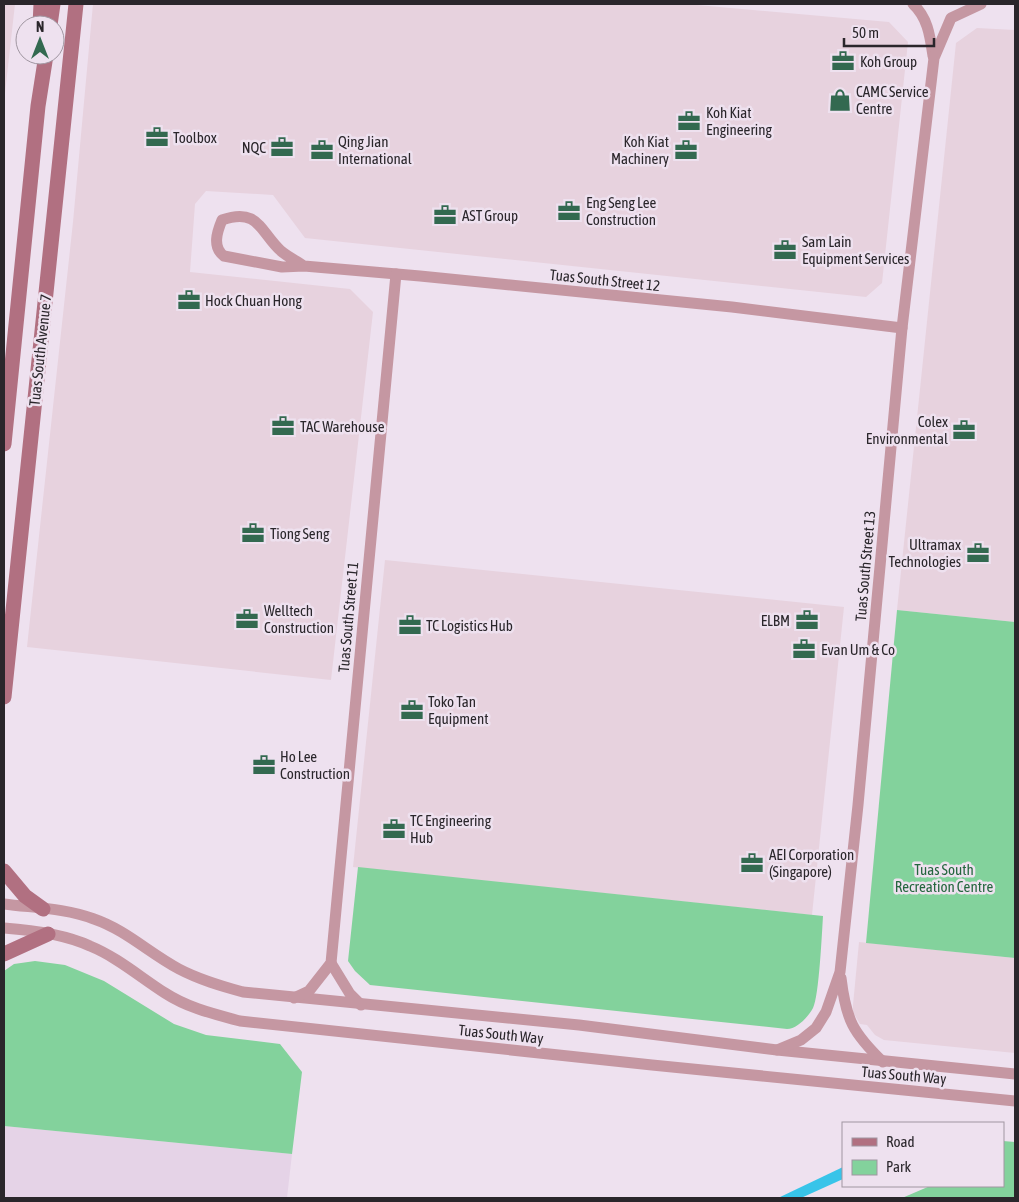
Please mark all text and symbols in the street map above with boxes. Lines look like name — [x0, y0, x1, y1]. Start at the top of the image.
north arrow — [15, 15, 65, 65]
scale bar — [844, 15, 934, 47]
text: N — [36, 19, 44, 35]
text: 50 m — [852, 24, 879, 41]
office icon: Koh Group — [830, 48, 856, 74]
place label: Koh Group — [860, 53, 917, 70]
place label: CAMC Service Centre — [856, 83, 929, 117]
shop icon: CAMC Service Centre — [827, 87, 853, 113]
place label: Koh Kiat Engineering — [706, 104, 773, 138]
office icon: Koh Kiat Engineering — [676, 108, 702, 134]
office icon: Toolbox — [144, 124, 170, 150]
place label: Toolbox — [173, 129, 217, 146]
place label: Qing Jian International — [338, 133, 412, 167]
place label: Koh Kiat Machinery — [611, 133, 669, 167]
office icon: NQC — [269, 134, 295, 160]
office icon: Qing Jian International — [309, 137, 335, 163]
office icon: Koh Kiat Machinery — [673, 137, 699, 163]
place label: NQC — [242, 139, 266, 156]
place label: Eng Seng Lee Construction — [586, 194, 657, 228]
office icon: Eng Seng Lee Construction — [556, 198, 582, 224]
office icon: AST Group — [432, 202, 458, 228]
place label: AST Group — [462, 207, 518, 224]
place label: Sam Lain Equipment Services — [802, 233, 909, 267]
office icon: Sam Lain Equipment Services — [772, 237, 798, 263]
street label: Tuas South Street 12 — [549, 266, 661, 294]
office icon: Hock Chuan Hong — [176, 287, 202, 313]
place label: Hock Chuan Hong — [205, 292, 303, 309]
street label: Tuas South Avenue 7 — [26, 293, 54, 407]
office icon: TAC Warehouse — [270, 413, 296, 439]
place label: Colex Environmental — [866, 413, 948, 447]
office icon: Colex Environmental — [951, 417, 977, 443]
place label: TAC Warehouse — [300, 418, 385, 435]
street label: Tuas South Street 13 — [852, 510, 878, 622]
office icon: Tiong Seng — [240, 520, 266, 546]
place label: Tiong Seng — [270, 525, 330, 542]
place label: Ultramax Technologies — [889, 536, 961, 570]
office icon: Ultramax Technologies — [965, 540, 991, 566]
street label: Tuas South Street 11 — [335, 561, 361, 673]
place label: Welltech Construction — [264, 602, 334, 636]
office icon: Welltech Construction — [234, 606, 260, 632]
office icon: ELBM — [794, 607, 820, 633]
office icon: TC Logistics Hub — [397, 612, 423, 638]
place label: ELBM — [761, 612, 790, 629]
place label: TC Logistics Hub — [426, 617, 513, 634]
office icon: Evan Um & Co — [791, 636, 817, 662]
place label: Evan Um & Co — [821, 641, 895, 658]
place label: Toko Tan Equipment — [428, 693, 489, 727]
office icon: Toko Tan Equipment — [399, 697, 425, 723]
place label: Ho Lee Construction — [280, 748, 350, 782]
office icon: Ho Lee Construction — [251, 752, 277, 778]
place label: TC Engineering Hub — [410, 812, 492, 846]
office icon: TC Engineering Hub — [381, 816, 407, 842]
place label: AEI Corporation (Singapore) — [769, 846, 854, 880]
office icon: AEI Corporation (Singapore) — [739, 850, 765, 876]
park label: Tuas South Recreation Centre — [895, 861, 993, 895]
street label: Tuas South Way — [458, 1021, 544, 1047]
street label: Tuas South Way — [861, 1063, 947, 1087]
legend — [842, 1122, 1004, 1187]
text: Road — [886, 1133, 915, 1150]
text: Park — [886, 1158, 911, 1175]

